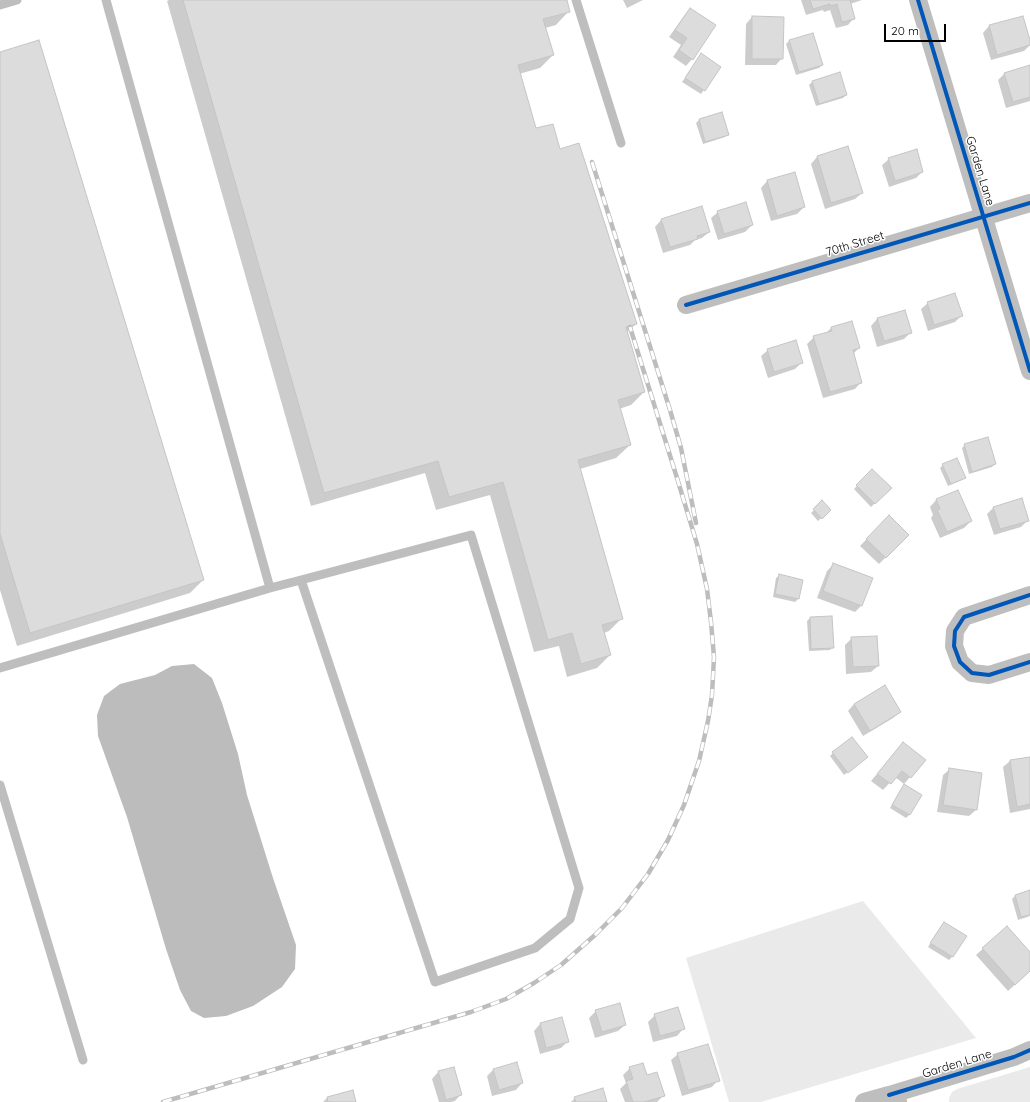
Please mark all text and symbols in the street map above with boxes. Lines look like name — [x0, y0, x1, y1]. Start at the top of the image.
scale bar — [886, 16, 948, 42]
text: 20 m — [891, 23, 919, 38]
street label: Garden Lane — [963, 135, 997, 207]
street label: 70th Street — [824, 228, 886, 260]
street label: Garden Lane — [921, 1047, 993, 1081]

